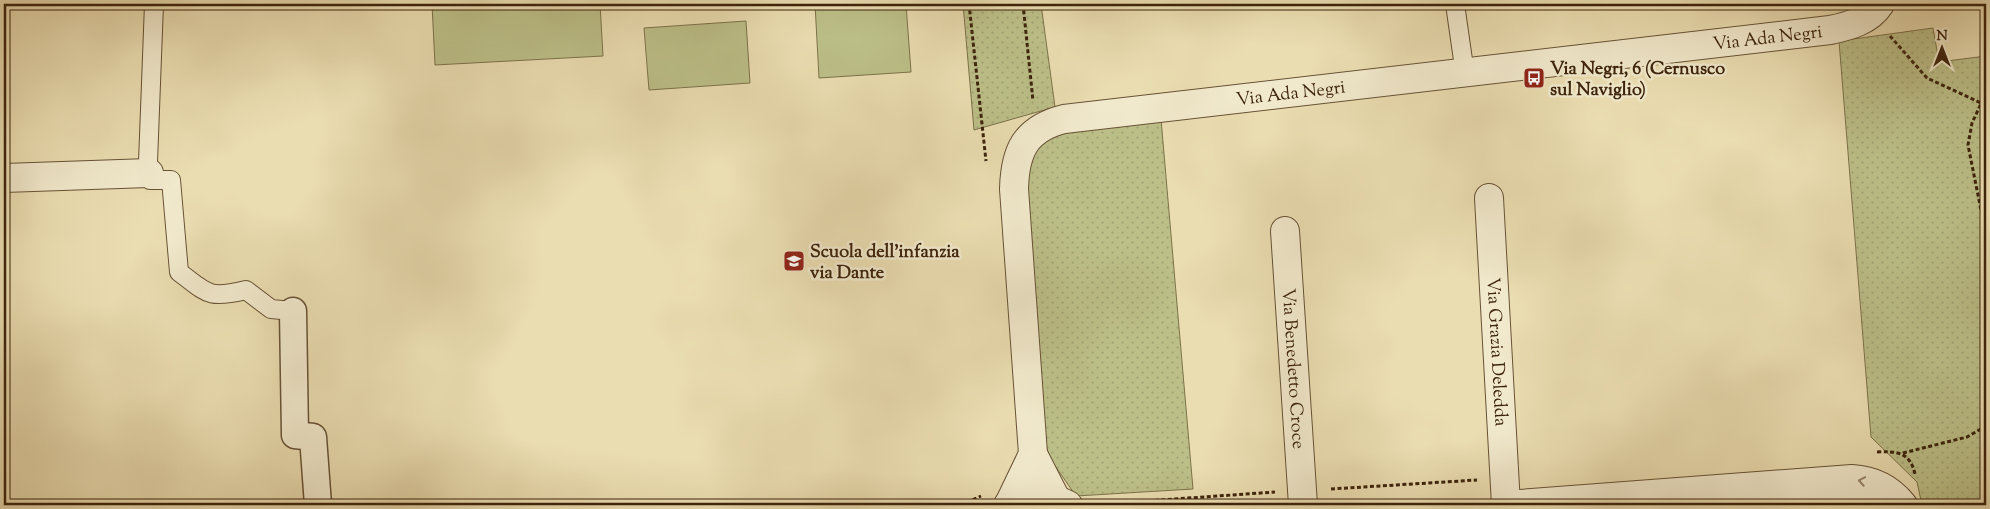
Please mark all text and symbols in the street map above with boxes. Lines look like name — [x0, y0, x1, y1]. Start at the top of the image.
street label: Via Ada Negri — [1712, 20, 1824, 59]
north arrow — [1918, 22, 1968, 72]
text: N — [1936, 27, 1948, 47]
place label: Via Negri, 6 (Cernusco sul Naviglio) — [1550, 57, 1725, 104]
bus stop icon: Via Negri, 6 (Cernusco sul Naviglio) — [1522, 66, 1546, 90]
street label: Via Ada Negri — [1235, 75, 1347, 114]
place label: Scuola dell'infanzia via Dante — [810, 240, 960, 287]
school or university icon: Scuola dell'infanzia via Dante — [782, 249, 806, 273]
street label: Via Grazia Deledda — [1478, 277, 1513, 427]
street label: Via Benedetto Croce — [1274, 288, 1310, 450]
one-way arrow — [1858, 476, 1867, 486]

